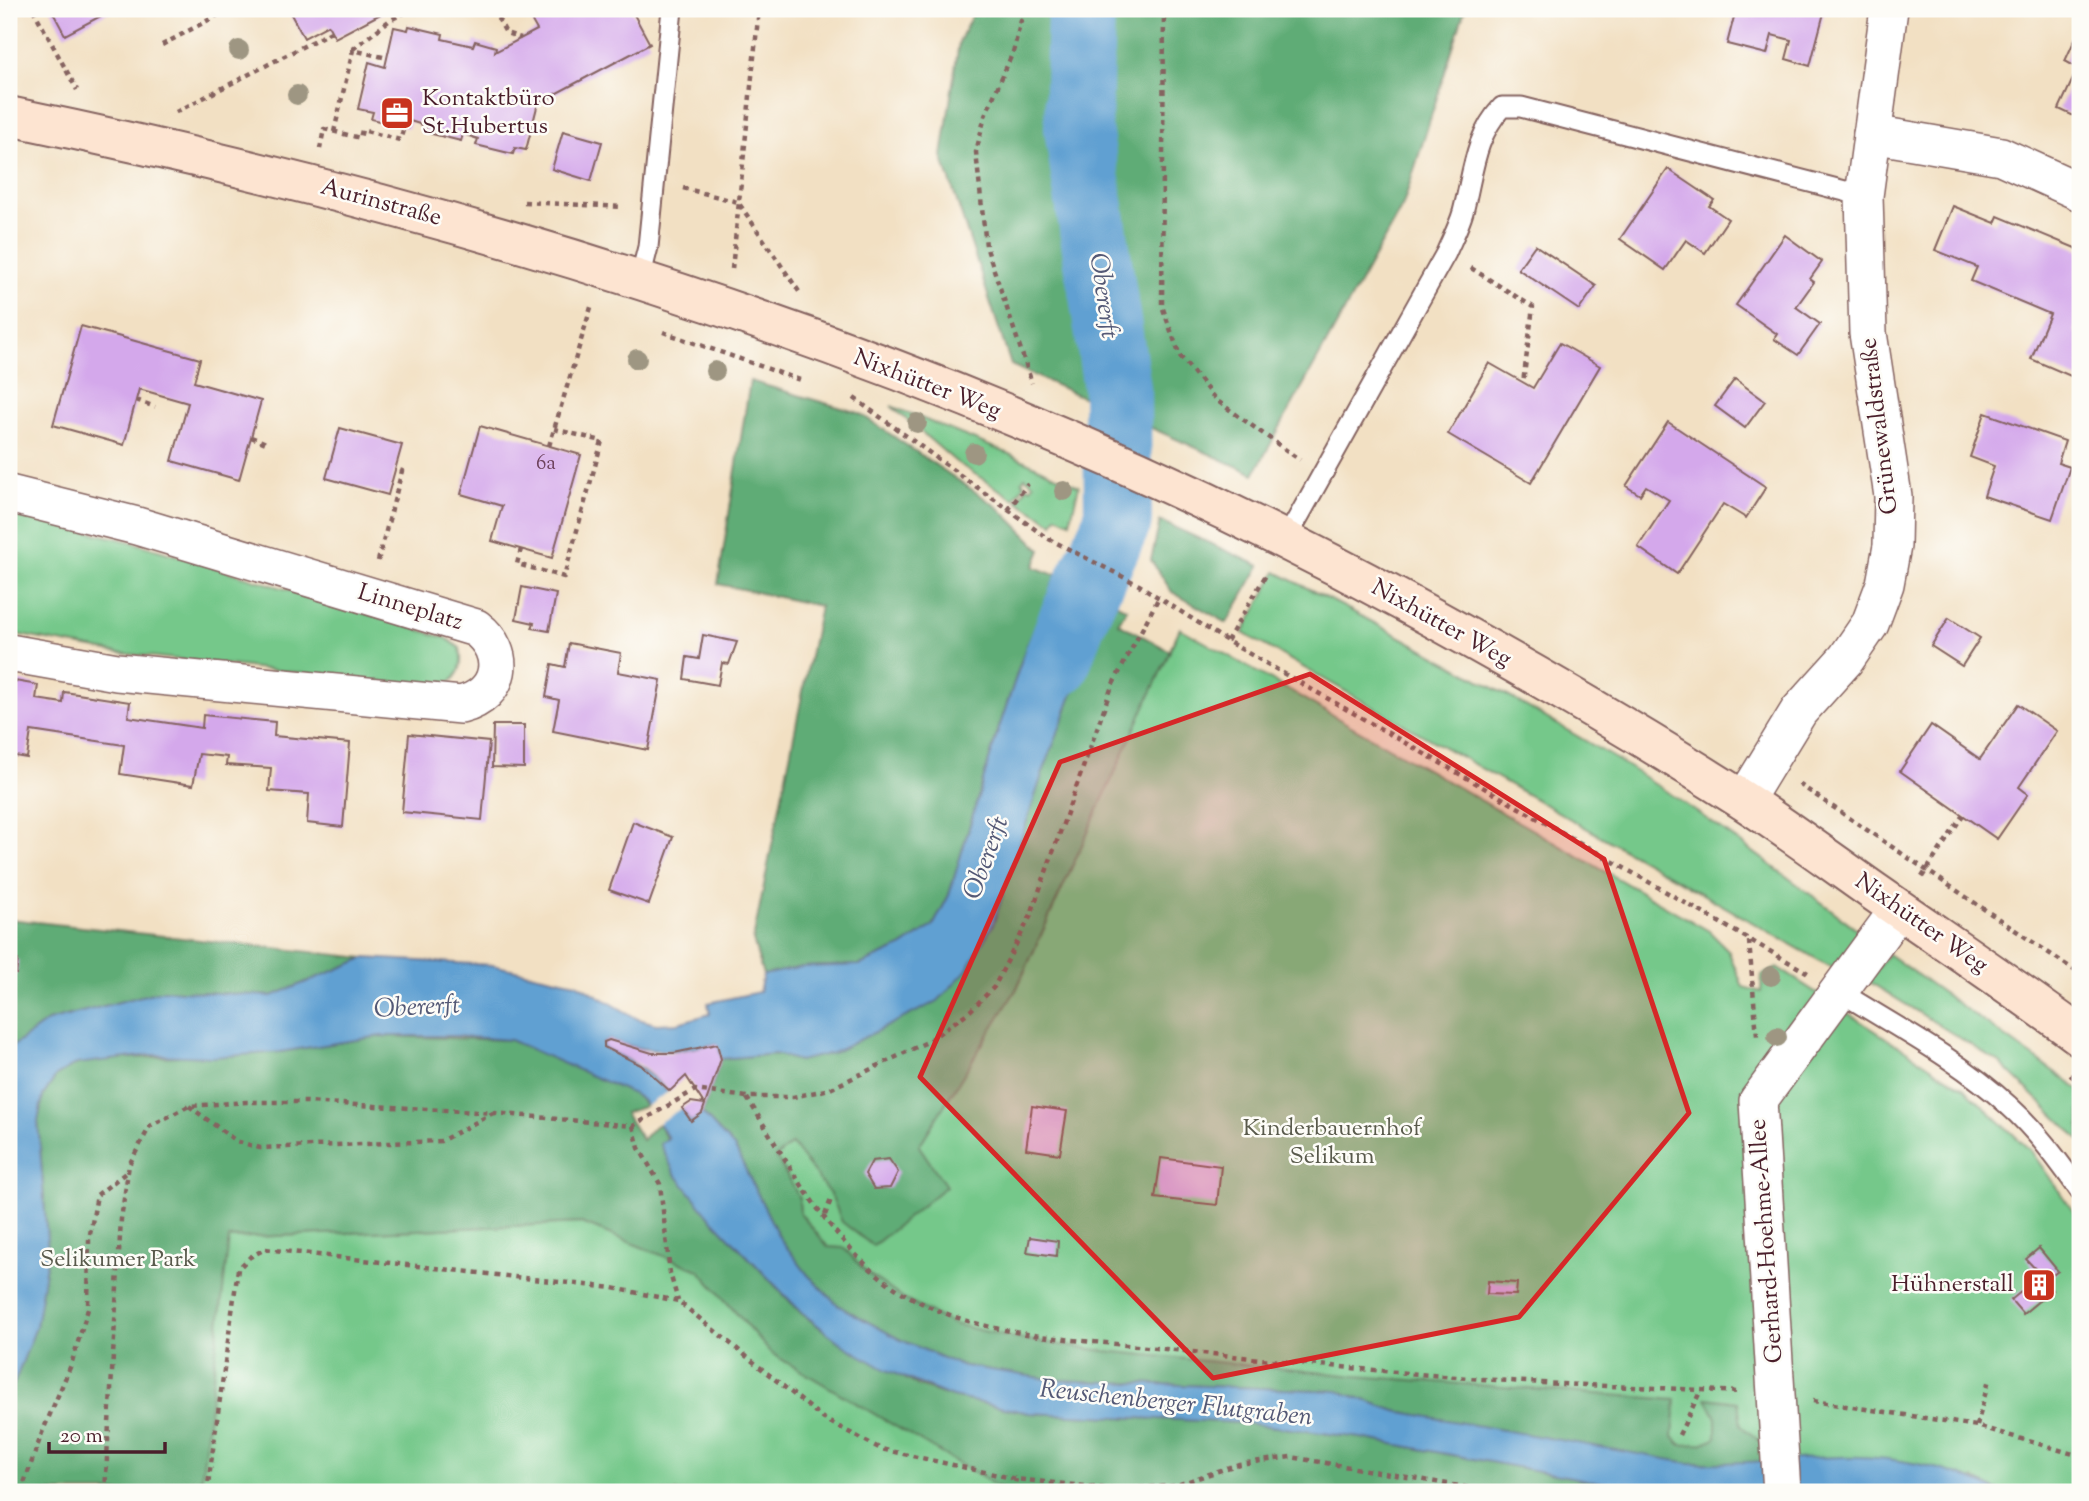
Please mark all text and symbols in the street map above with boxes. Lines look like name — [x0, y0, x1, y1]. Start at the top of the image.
place label: Kontaktbüro St.Hubertus — [422, 82, 555, 144]
office icon: Kontaktbüro St.Hubertus — [378, 94, 416, 132]
street label: Aurinstraße — [317, 171, 445, 235]
water label: Obererft — [1079, 251, 1127, 342]
street label: Grünewaldstraße — [1852, 336, 1908, 516]
street label: Nixhütter Weg — [848, 341, 1006, 429]
house number: 6a — [536, 449, 556, 479]
street label: Nixhütter Weg — [1365, 571, 1518, 677]
street label: Linneplatz — [353, 576, 467, 640]
water label: Obererft — [955, 811, 1019, 905]
street label: Nixhütter Weg — [1848, 865, 1995, 983]
water label: Obererft — [373, 987, 461, 1029]
park label: Kinderbauernhof Selikum — [1243, 1112, 1423, 1174]
street label: Gerhard-Hoehme-Allee — [1741, 1118, 1793, 1364]
park label: Selikumer Park — [40, 1243, 196, 1277]
building icon: Hühnerstall — [2020, 1266, 2058, 1304]
place label: Hühnerstall — [1891, 1268, 2014, 1302]
water label: Reuschenberger Flutgraben — [1038, 1371, 1315, 1437]
scale bar — [49, 1410, 164, 1454]
text: 20 m — [60, 1422, 103, 1452]

